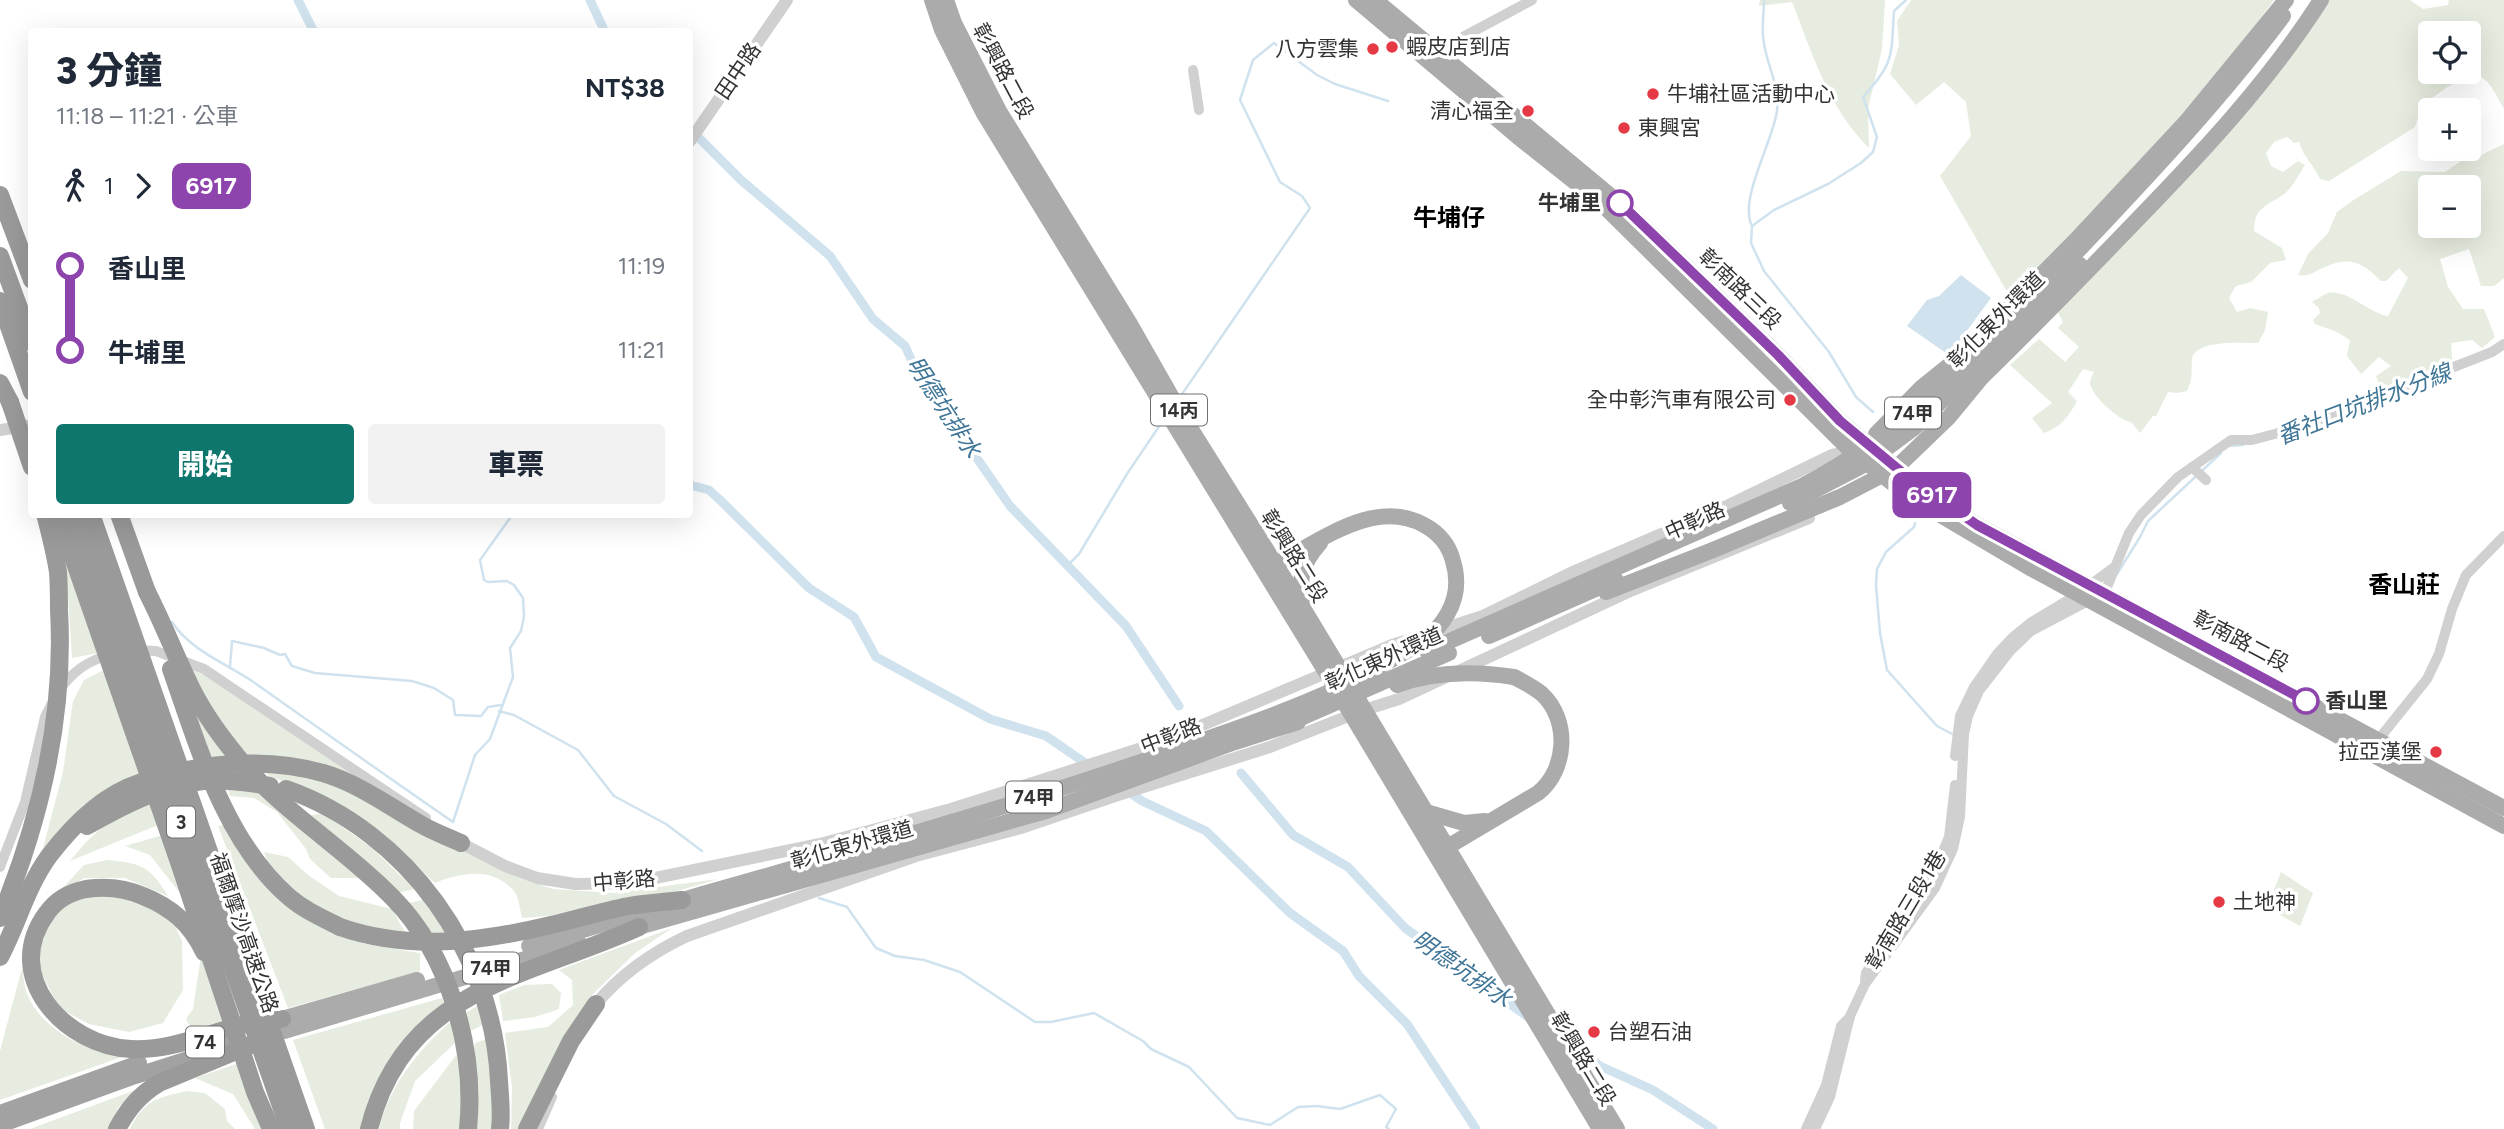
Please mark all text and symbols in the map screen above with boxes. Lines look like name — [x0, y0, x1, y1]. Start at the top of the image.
street label: 彰興路二段 — [968, 19, 1039, 123]
map controls — [2418, 21, 2481, 238]
button: locate — [2418, 21, 2481, 84]
place label: 蝦皮店到店 — [1406, 34, 1511, 59]
place label: 八方雲集 — [1275, 36, 1359, 61]
street label: 田中路 — [710, 38, 766, 104]
marker: 蝦皮店到店 — [1384, 39, 1400, 55]
marker: 八方雲集 — [1365, 41, 1381, 57]
text: 3 分鐘 — [56, 48, 162, 94]
text: NT$38 — [585, 72, 665, 104]
place label: 牛埔社區活動中心 — [1667, 81, 1835, 106]
marker: 牛埔社區活動中心 — [1645, 86, 1661, 102]
place label: 清心福全 — [1430, 98, 1514, 123]
button: + — [2418, 98, 2481, 161]
text: 11:18 – 11:21 · 公車 — [56, 102, 239, 130]
marker: 清心福全 — [1520, 103, 1536, 119]
place label: 東興宮 — [1638, 115, 1701, 140]
marker: 東興宮 — [1616, 120, 1632, 136]
icon: walk — [56, 167, 94, 205]
icon: forward — [124, 167, 162, 205]
text: 6917 — [186, 171, 237, 200]
text: 1 — [104, 172, 114, 200]
button: − — [2418, 175, 2481, 238]
place label: 牛埔里 — [1538, 190, 1601, 215]
marker: 牛埔里 — [1607, 190, 1633, 216]
district label: 牛埔仔 — [1413, 203, 1485, 232]
street label: 彰南路三段 — [1694, 243, 1787, 334]
text: 11:19 — [618, 252, 665, 280]
text: 香山里 — [108, 253, 186, 285]
street label: 彰化東外環道 — [1942, 266, 2049, 373]
text: 11:21 — [618, 336, 665, 364]
text: 牛埔里 — [108, 337, 186, 369]
water label: 明德坑排水 — [901, 351, 988, 464]
water label: 番社口坑排水分線 — [2273, 357, 2458, 450]
place label: 全中彰汽車有限公司 — [1587, 387, 1776, 412]
marker: 全中彰汽車有限公司 — [1782, 392, 1798, 408]
road number: 14丙 — [1151, 394, 1207, 426]
road number: 74甲 — [1885, 398, 1941, 428]
button: 開始 — [56, 424, 354, 504]
button: 車票 — [368, 424, 665, 504]
line badge: 6917 — [1883, 472, 1981, 518]
text: 6917 — [1906, 480, 1958, 509]
street label: 中彰路 — [1661, 496, 1729, 545]
street label: 彰興路二段 — [1256, 505, 1333, 607]
district label: 香山莊 — [2368, 570, 2440, 599]
street label: 彰南路二段 — [2189, 605, 2293, 676]
street label: 彰化東外環道 — [1321, 621, 1446, 696]
marker: 香山里 — [2293, 688, 2319, 714]
place label: 香山里 — [2325, 688, 2388, 713]
street label: 中彰路 — [1137, 713, 1205, 758]
place label: 拉亞漢堡 — [2338, 739, 2422, 764]
marker: 拉亞漢堡 — [2428, 744, 2444, 760]
road number: 74甲 — [1006, 782, 1062, 812]
road number: 3 — [167, 806, 195, 838]
street label: 彰化東外環道 — [788, 815, 916, 874]
street label: 彰南路三段1巷 — [1860, 846, 1951, 974]
street label: 福爾摩沙高速公路 — [205, 849, 284, 1016]
street label: 中彰路 — [591, 865, 656, 896]
place label: 土地神 — [2233, 889, 2296, 914]
marker: 土地神 — [2211, 894, 2227, 910]
water label: 明德坑排水 — [1407, 925, 1518, 1014]
road number: 74甲 — [463, 952, 519, 984]
street label: 彰興路二段 — [1546, 1007, 1621, 1110]
place label: 台塑石油 — [1608, 1019, 1692, 1044]
marker: 台塑石油 — [1586, 1024, 1602, 1040]
road number: 74 — [186, 1026, 224, 1058]

